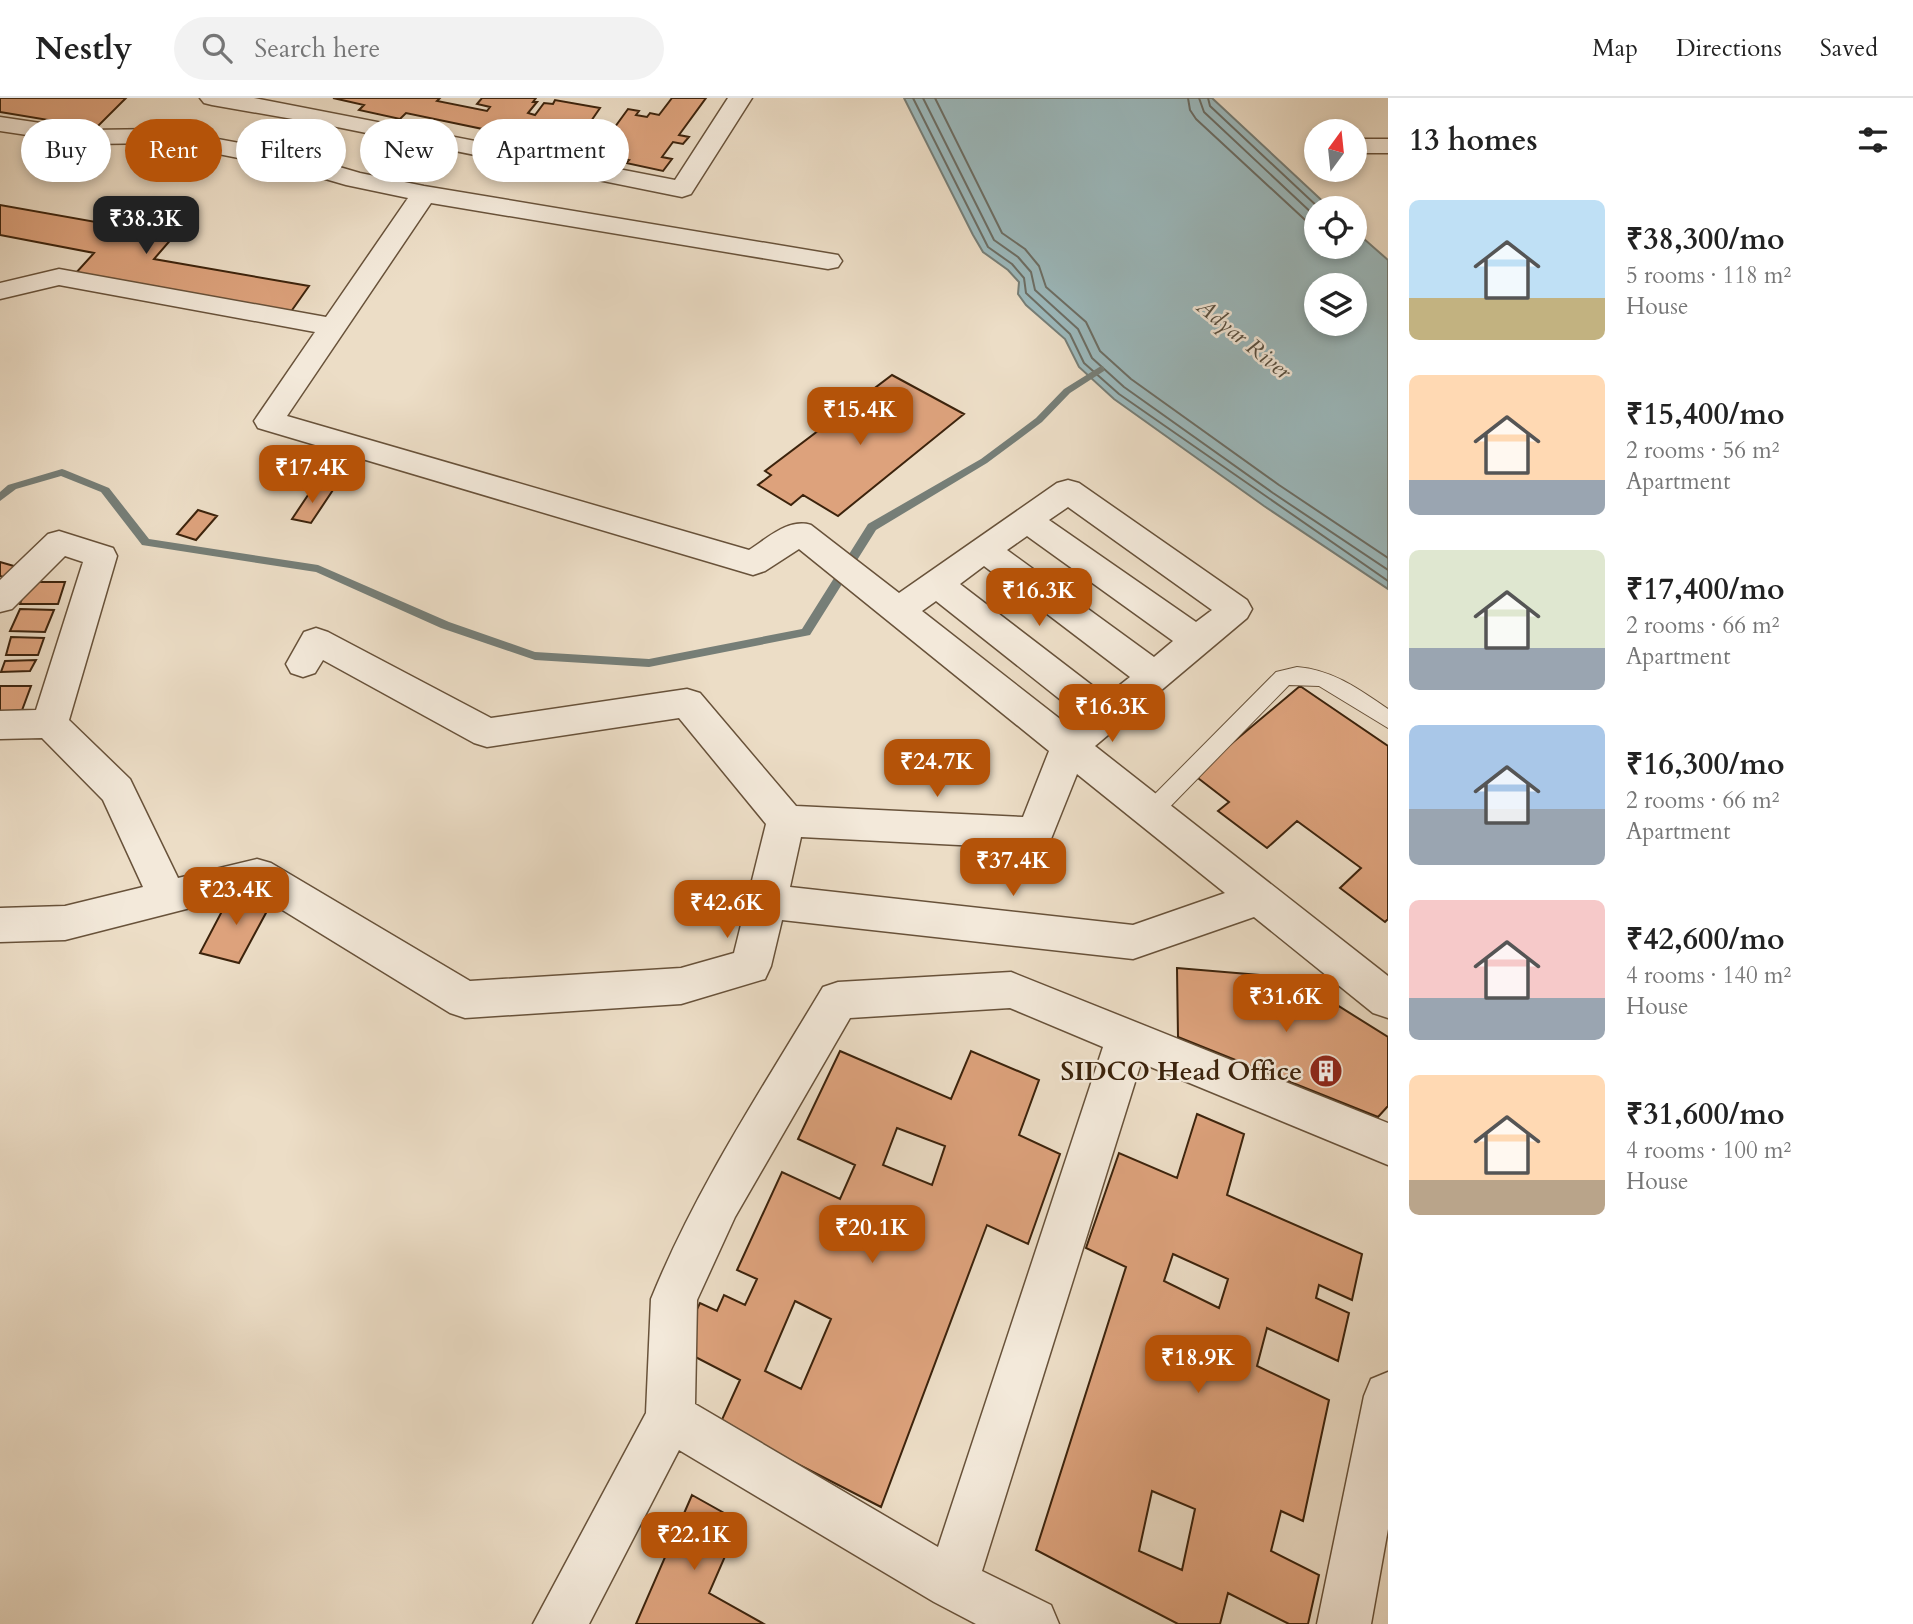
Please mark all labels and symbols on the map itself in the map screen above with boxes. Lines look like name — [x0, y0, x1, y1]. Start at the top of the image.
north arrow — [1304, 119, 1367, 182]
pin: ₹38.3K — [89, 197, 203, 256]
water label: Adyar River — [1189, 291, 1299, 388]
pin: ₹15.4K — [803, 388, 917, 447]
pin: ₹17.4K — [255, 446, 369, 505]
pin: ₹16.3K — [982, 568, 1096, 628]
pin: ₹16.3K — [1055, 684, 1169, 744]
pin: ₹24.7K — [880, 740, 994, 799]
pin: ₹37.4K — [956, 838, 1070, 898]
pin: ₹23.4K — [179, 868, 293, 927]
pin: ₹42.6K — [670, 880, 784, 940]
pin: ₹31.6K — [1229, 974, 1343, 1034]
building icon: SIDCO Head Office — [1307, 1052, 1345, 1090]
place label: SIDCO Head Office — [1060, 1054, 1302, 1089]
pin: ₹20.1K — [815, 1206, 929, 1265]
pin: ₹18.9K — [1141, 1336, 1255, 1395]
pin: ₹22.1K — [637, 1512, 751, 1572]

